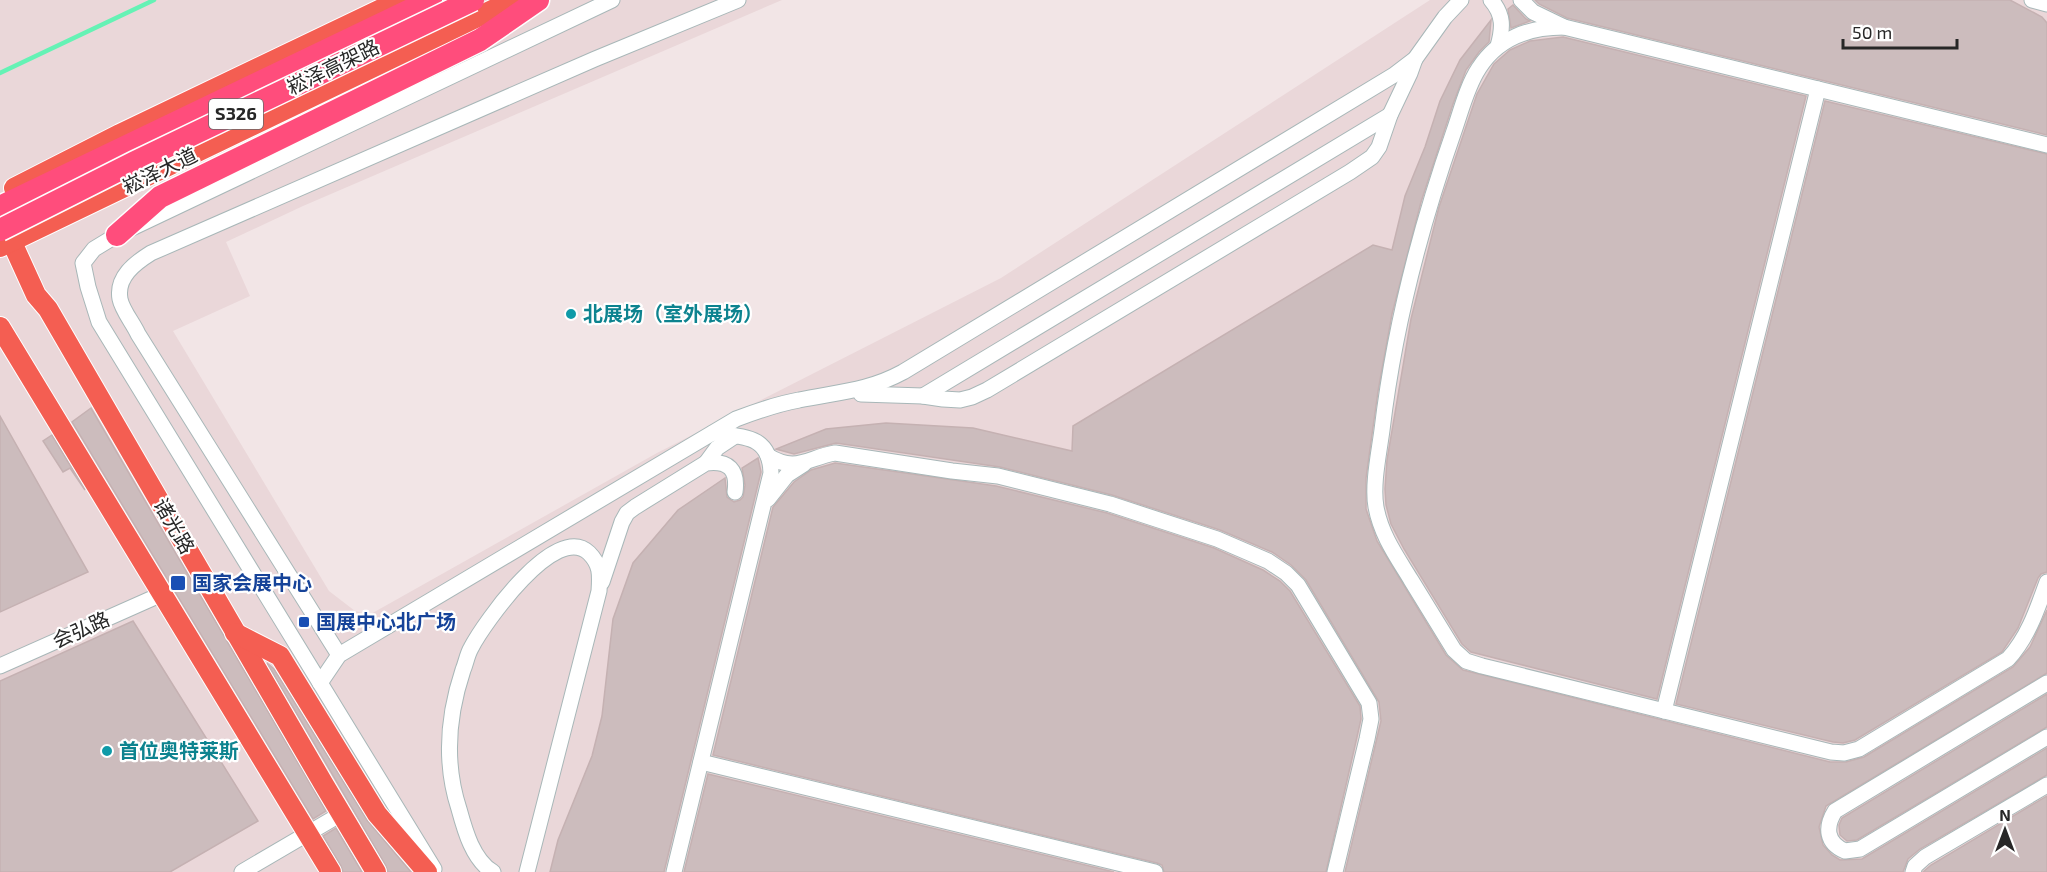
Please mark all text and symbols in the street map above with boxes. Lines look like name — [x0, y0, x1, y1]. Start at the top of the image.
scale bar — [1843, 12, 1957, 50]
text: 50 m — [1852, 21, 1892, 43]
street label: 崧泽高架路 — [282, 33, 383, 99]
road number: S326 — [209, 99, 263, 129]
street label: 崧泽大道 — [118, 142, 201, 198]
place label: 北展场（室外展场） — [583, 301, 763, 325]
marker: 北展场（室外展场） — [564, 307, 578, 321]
street label: 诸光路 — [149, 494, 200, 557]
place label: 国家会展中心 — [192, 570, 312, 594]
marker: 国家会展中心 — [169, 574, 187, 592]
street label: 会弘路 — [48, 606, 113, 652]
place label: 国展中心北广场 — [316, 609, 456, 633]
marker: 国展中心北广场 — [297, 615, 311, 629]
place label: 首位奥特莱斯 — [119, 738, 239, 762]
marker: 首位奥特莱斯 — [100, 744, 114, 758]
north arrow — [1975, 800, 2035, 860]
text: N — [1999, 805, 2011, 824]

